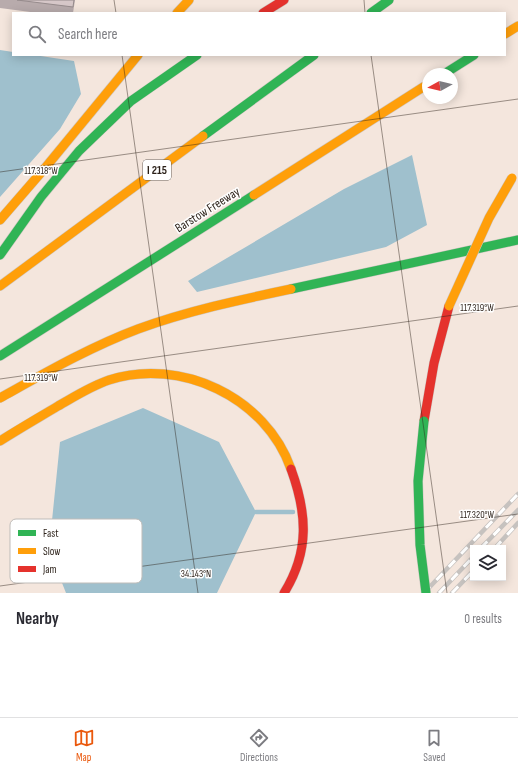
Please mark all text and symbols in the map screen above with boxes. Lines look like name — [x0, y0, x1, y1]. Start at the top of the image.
search box — [12, 12, 506, 56]
icon: search — [26, 23, 48, 45]
text: Search here — [58, 25, 118, 44]
north arrow — [422, 68, 458, 104]
road number: I 215 — [143, 160, 171, 180]
text: 117.318°W — [24, 165, 58, 177]
street label: Barstow Freeway — [172, 184, 243, 236]
text: 117.319°W — [460, 302, 494, 314]
text: 117.319°W — [24, 372, 58, 384]
text: 117.320°W — [460, 509, 495, 521]
legend — [10, 519, 142, 583]
text: Fast — [43, 527, 59, 540]
text: Slow — [43, 545, 60, 558]
map controls — [470, 545, 506, 581]
button: layers — [470, 545, 506, 581]
text: Jam — [42, 563, 57, 576]
text: 34.143°N — [181, 568, 211, 580]
text: Nearby — [16, 609, 59, 629]
text: 0 results — [464, 611, 502, 627]
tab: Map — [73, 727, 95, 764]
tab: Directions — [240, 727, 278, 764]
tab: Saved — [423, 727, 445, 764]

